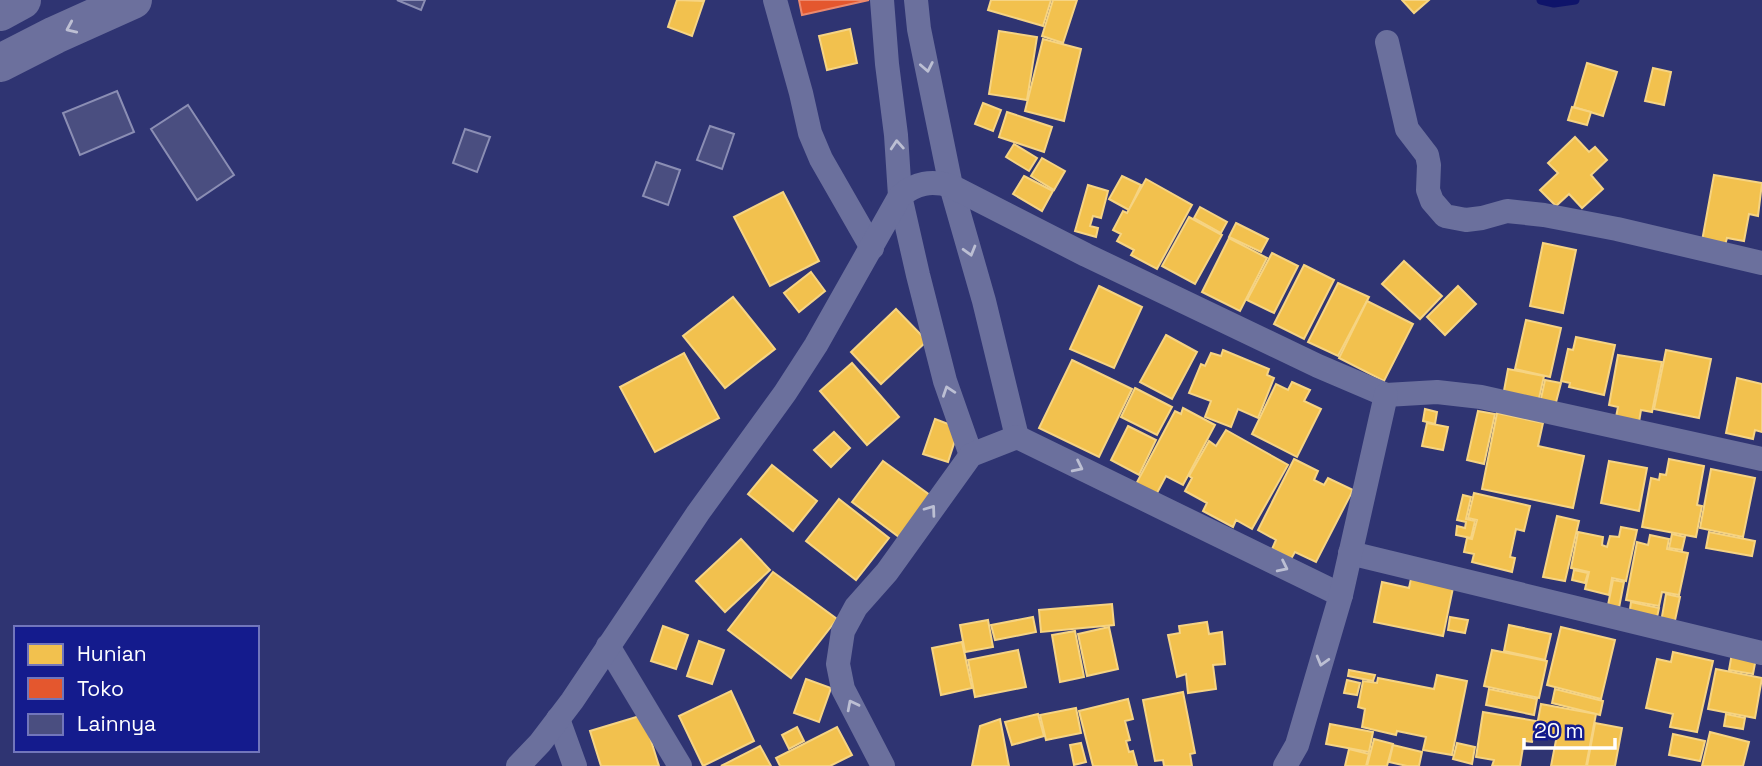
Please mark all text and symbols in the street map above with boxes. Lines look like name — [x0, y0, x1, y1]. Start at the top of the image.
one-way arrow — [66, 20, 78, 34]
one-way arrow — [919, 61, 934, 73]
one-way arrow — [890, 139, 905, 150]
one-way arrow — [961, 245, 976, 257]
one-way arrow — [942, 385, 956, 397]
one-way arrow — [1071, 459, 1083, 473]
one-way arrow — [923, 505, 935, 518]
one-way arrow — [1276, 558, 1288, 572]
legend — [14, 626, 259, 752]
text: Hunian — [77, 640, 147, 667]
one-way arrow — [1316, 654, 1330, 666]
text: Toko — [77, 675, 124, 702]
one-way arrow — [846, 700, 860, 712]
scale bar — [1524, 706, 1615, 750]
text: Lainnya — [77, 710, 156, 737]
text: 20 m — [1534, 717, 1584, 744]

